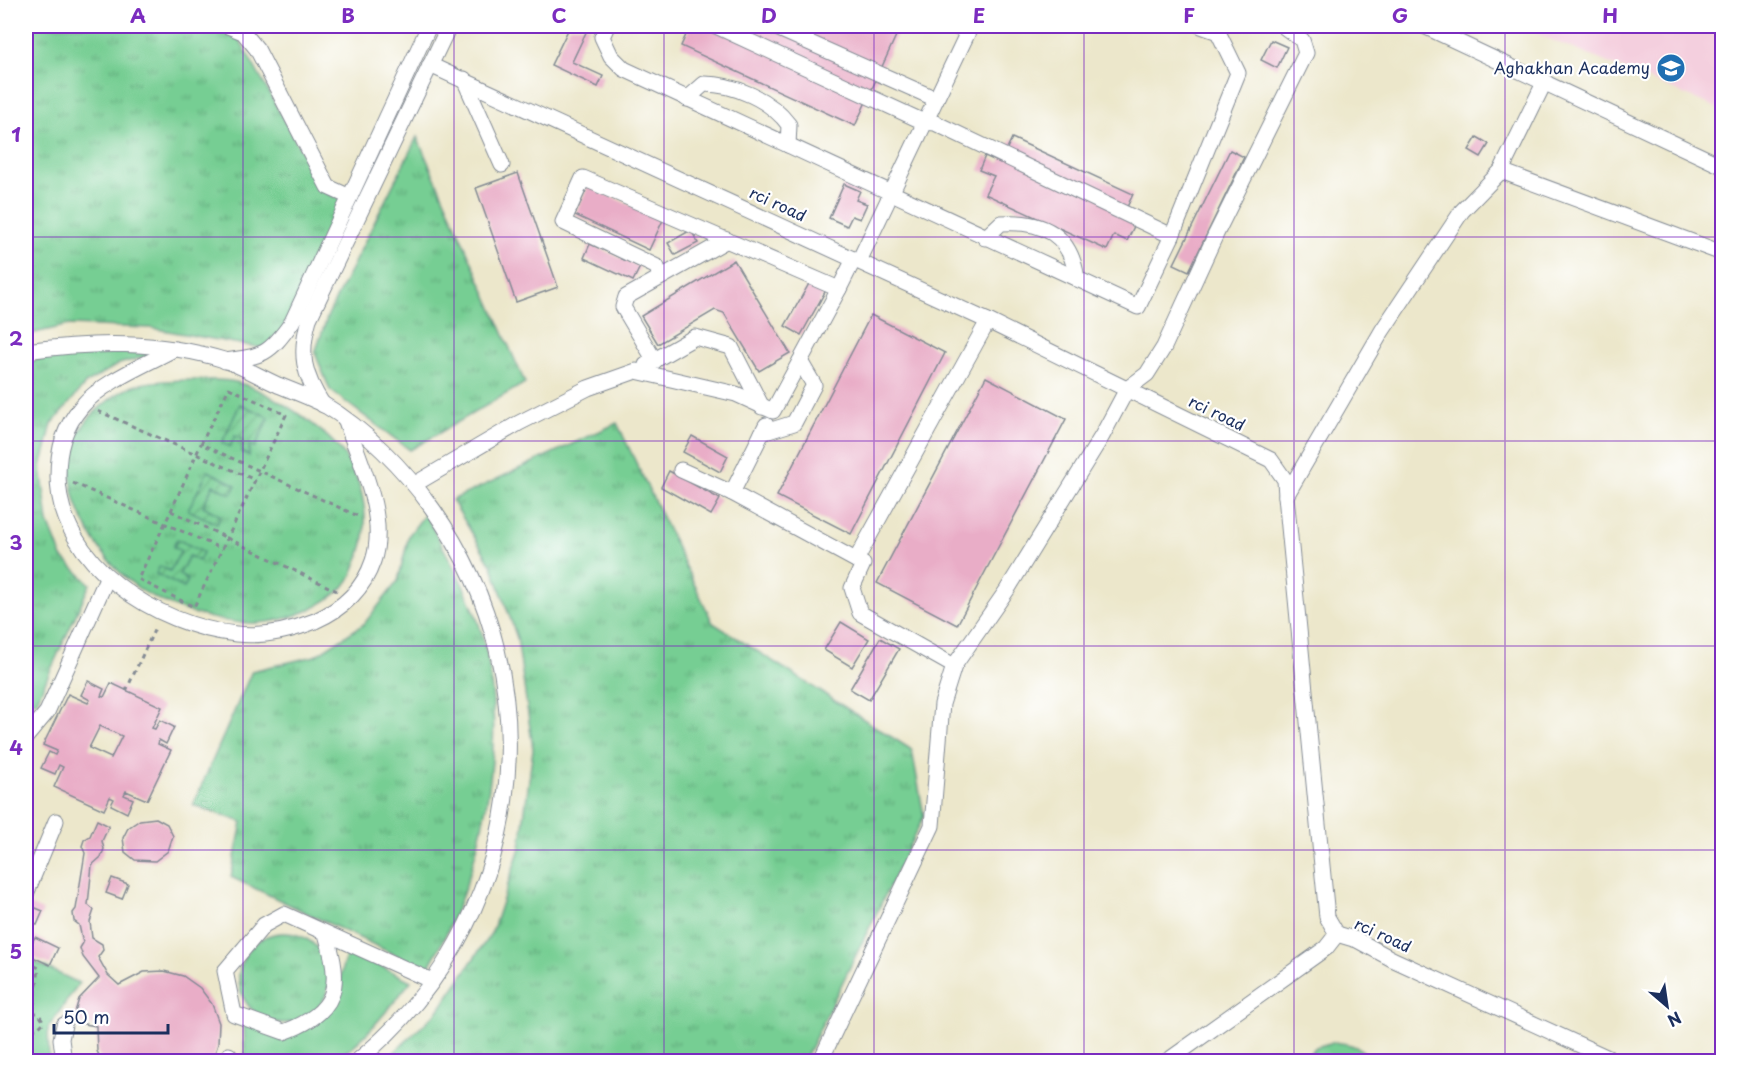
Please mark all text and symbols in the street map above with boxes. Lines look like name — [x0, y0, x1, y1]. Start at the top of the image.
text: A — [130, 0, 146, 30]
text: B — [341, 0, 355, 30]
text: C — [551, 0, 567, 30]
text: D — [761, 0, 777, 30]
text: E — [973, 0, 985, 30]
text: F — [1183, 0, 1195, 30]
text: G — [1392, 0, 1408, 30]
text: H — [1602, 0, 1618, 30]
school or university icon: Aghakhan Academy — [1655, 52, 1687, 84]
place label: Aghakhan Academy — [1494, 55, 1650, 79]
text: 1 — [11, 119, 21, 149]
street label: rci road — [746, 179, 811, 227]
text: 2 — [9, 323, 23, 353]
street label: rci road — [1185, 388, 1250, 436]
text: 3 — [9, 527, 23, 557]
text: 4 — [9, 732, 23, 762]
street label: rci road — [1351, 910, 1416, 958]
text: 5 — [10, 936, 22, 966]
north arrow — [1637, 976, 1697, 1036]
scale bar — [54, 997, 168, 1035]
text: 50 m — [63, 1003, 110, 1030]
text: N — [1663, 1006, 1686, 1034]

